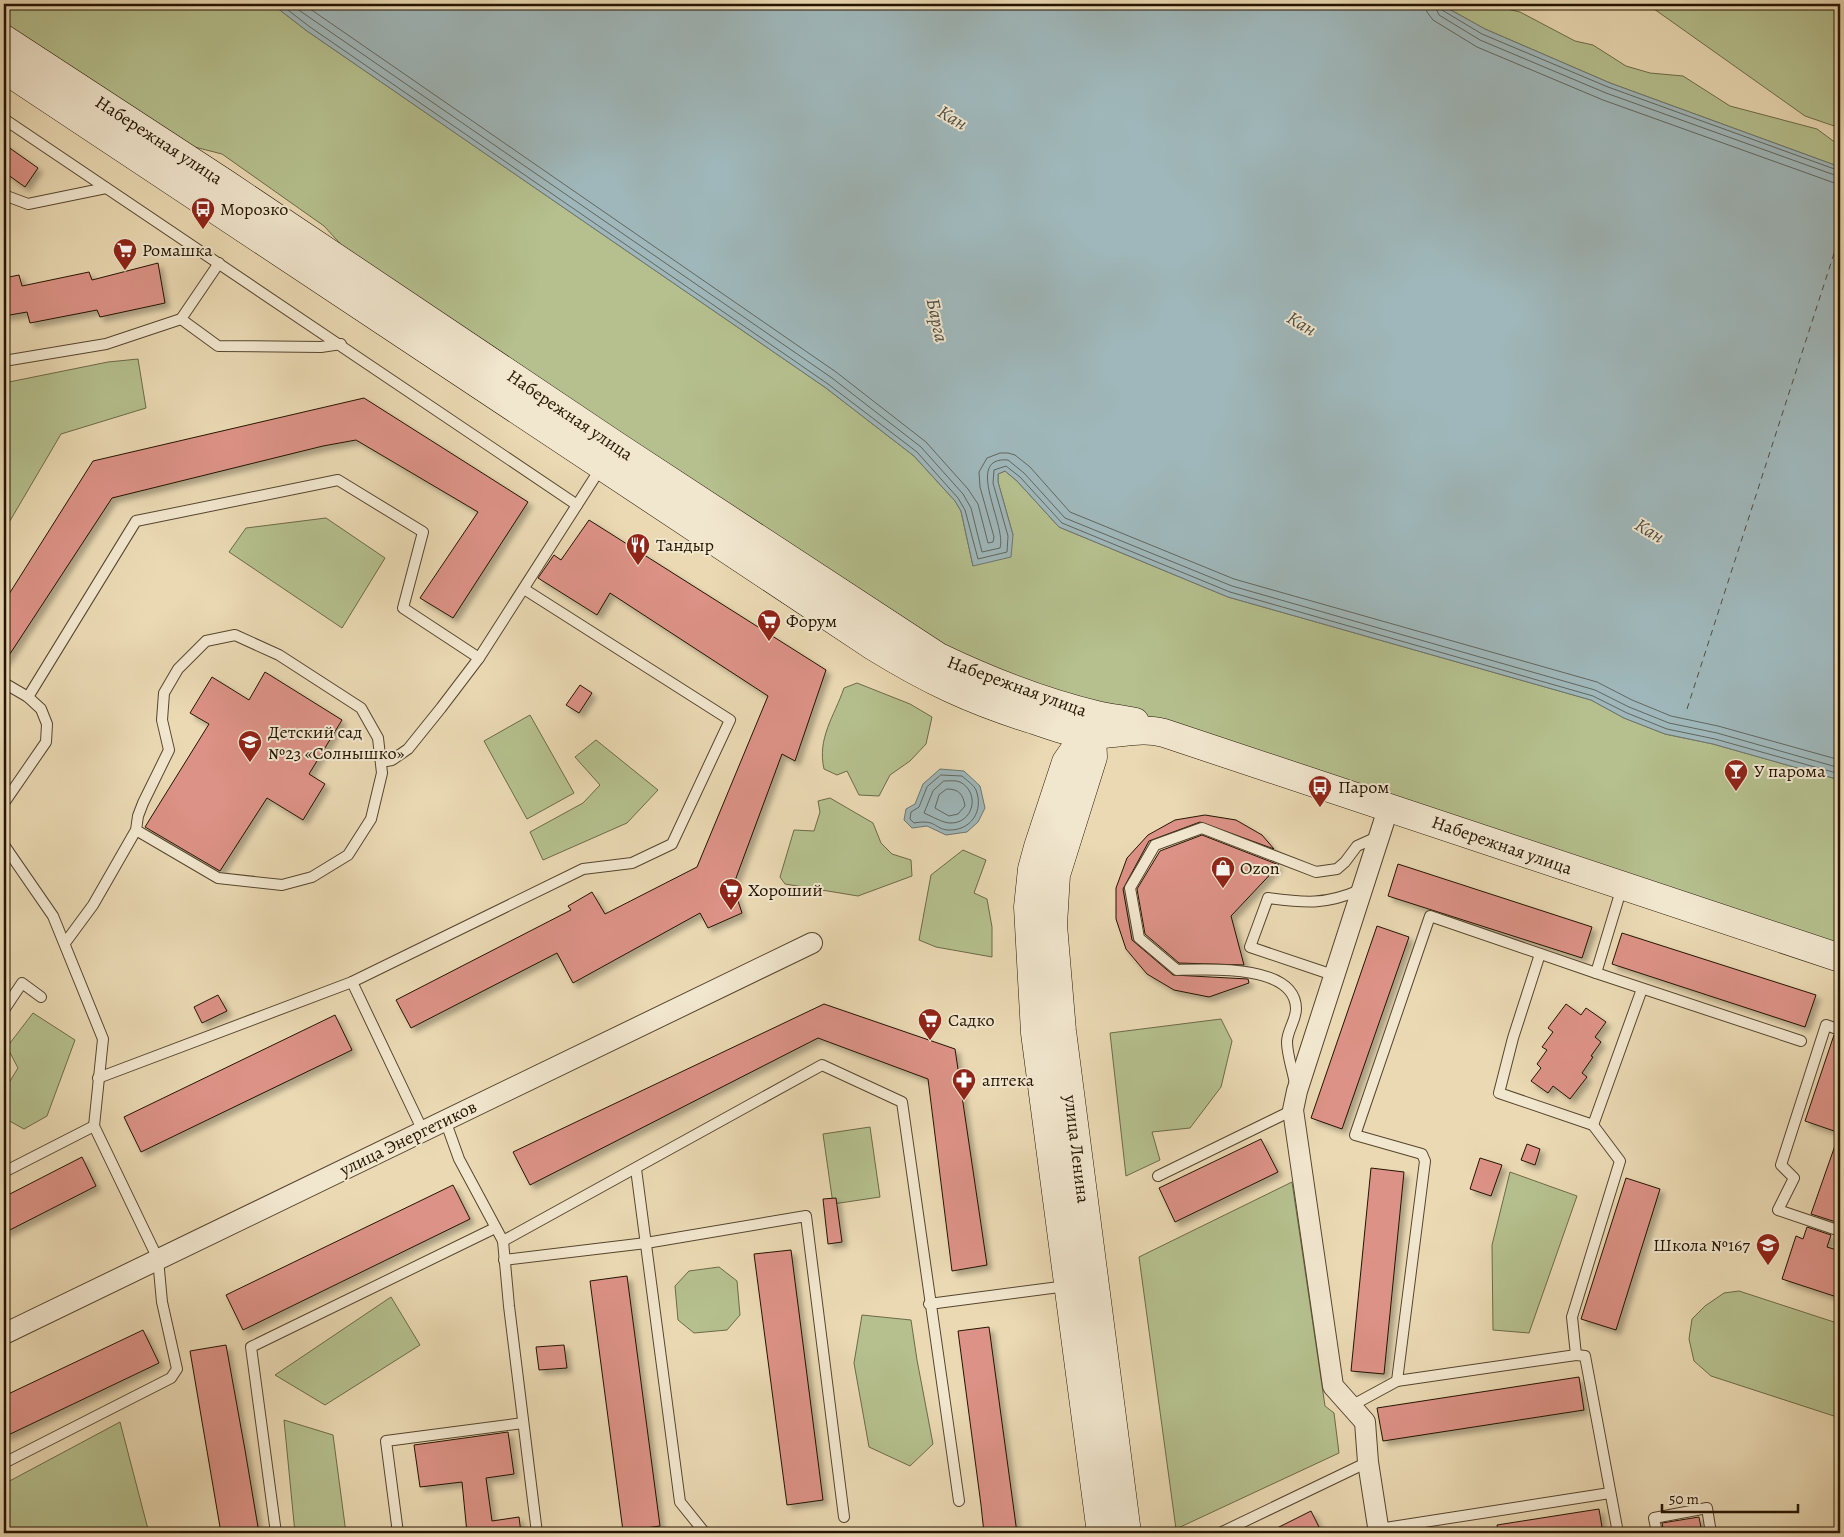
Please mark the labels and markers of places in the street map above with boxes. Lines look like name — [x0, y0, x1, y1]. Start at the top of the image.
bus stop icon: Морозко — [190, 196, 216, 230]
place label: Морозко — [220, 197, 288, 221]
supermarket icon: Ромашка — [112, 237, 138, 271]
place label: Ромашка — [142, 238, 213, 262]
restaurant icon: Тандыр — [625, 532, 651, 566]
place label: Тандыр — [656, 533, 714, 557]
supermarket icon: Форум — [756, 608, 782, 642]
place label: Форум — [786, 609, 837, 633]
place label: Детский сад №23 «Солнышко» — [268, 720, 405, 765]
school or university icon: Детский сад №23 «Солнышко» — [237, 729, 263, 763]
bar icon: У парома — [1723, 758, 1749, 792]
place label: У парома — [1754, 759, 1826, 783]
bus stop icon: Паром — [1307, 774, 1333, 808]
place label: Паром — [1338, 775, 1389, 799]
shop icon: Ozon — [1210, 855, 1236, 889]
place label: Ozon — [1240, 856, 1280, 880]
supermarket icon: Хороший — [718, 877, 744, 911]
place label: Хороший — [748, 878, 823, 902]
supermarket icon: Садко — [917, 1007, 943, 1041]
place label: Садко — [948, 1008, 995, 1032]
pharmacy icon: аптека — [951, 1067, 977, 1101]
place label: аптека — [982, 1068, 1035, 1092]
school or university icon: Школа №167 — [1755, 1232, 1781, 1266]
place label: Школа №167 — [1653, 1233, 1750, 1257]

